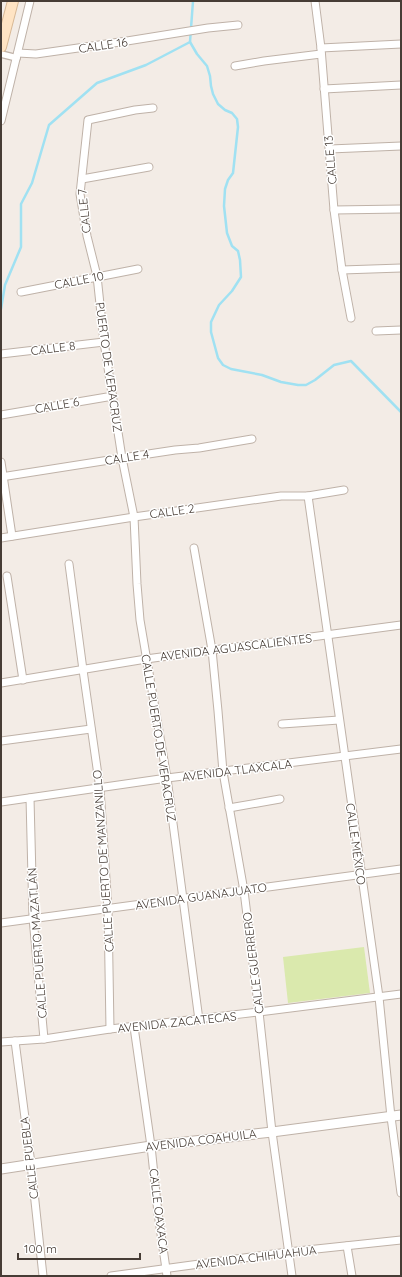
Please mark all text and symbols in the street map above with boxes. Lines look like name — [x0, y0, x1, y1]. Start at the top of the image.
street label: CALLE 16 — [78, 34, 129, 56]
street label: CALLE 13 — [320, 135, 340, 185]
street label: CALLE 7 — [74, 188, 94, 234]
street label: CALLE 10 — [53, 268, 105, 292]
street label: PUERTO DE VERACRUZ — [92, 301, 126, 433]
street label: CALLE 8 — [30, 338, 76, 358]
street label: CALLE 6 — [34, 394, 81, 416]
street label: CALLE 4 — [104, 446, 150, 468]
street label: CALLE 2 — [149, 500, 196, 522]
street label: AVENIDA AGUASCALIENTES — [159, 630, 313, 664]
street label: CALLE PUERTO DE VERACRUZ — [138, 653, 180, 823]
street label: AVENIDA TLAXCALA — [181, 756, 293, 784]
street label: CALLE PUERTO DE MANZANILLO — [89, 769, 117, 953]
street label: CALLE MÉXICO — [343, 802, 369, 886]
street label: CALLE PUERTO MAZATLÁN — [24, 867, 50, 1019]
street label: AVENIDA GUANAJUATO — [134, 879, 268, 913]
street label: CALLE GUERRERO — [239, 911, 267, 1015]
street label: AVENIDA ZACATECAS — [117, 1008, 238, 1036]
street label: CALLE PUEBLA — [16, 1116, 41, 1200]
street label: AVENIDA COAHUILA — [145, 1126, 258, 1154]
street label: CALLE OAXACA — [146, 1167, 172, 1255]
scale bar — [18, 1235, 140, 1261]
text: 100 m — [24, 1241, 57, 1256]
street label: AVENIDA CHIHUAHUA — [195, 1242, 318, 1272]

